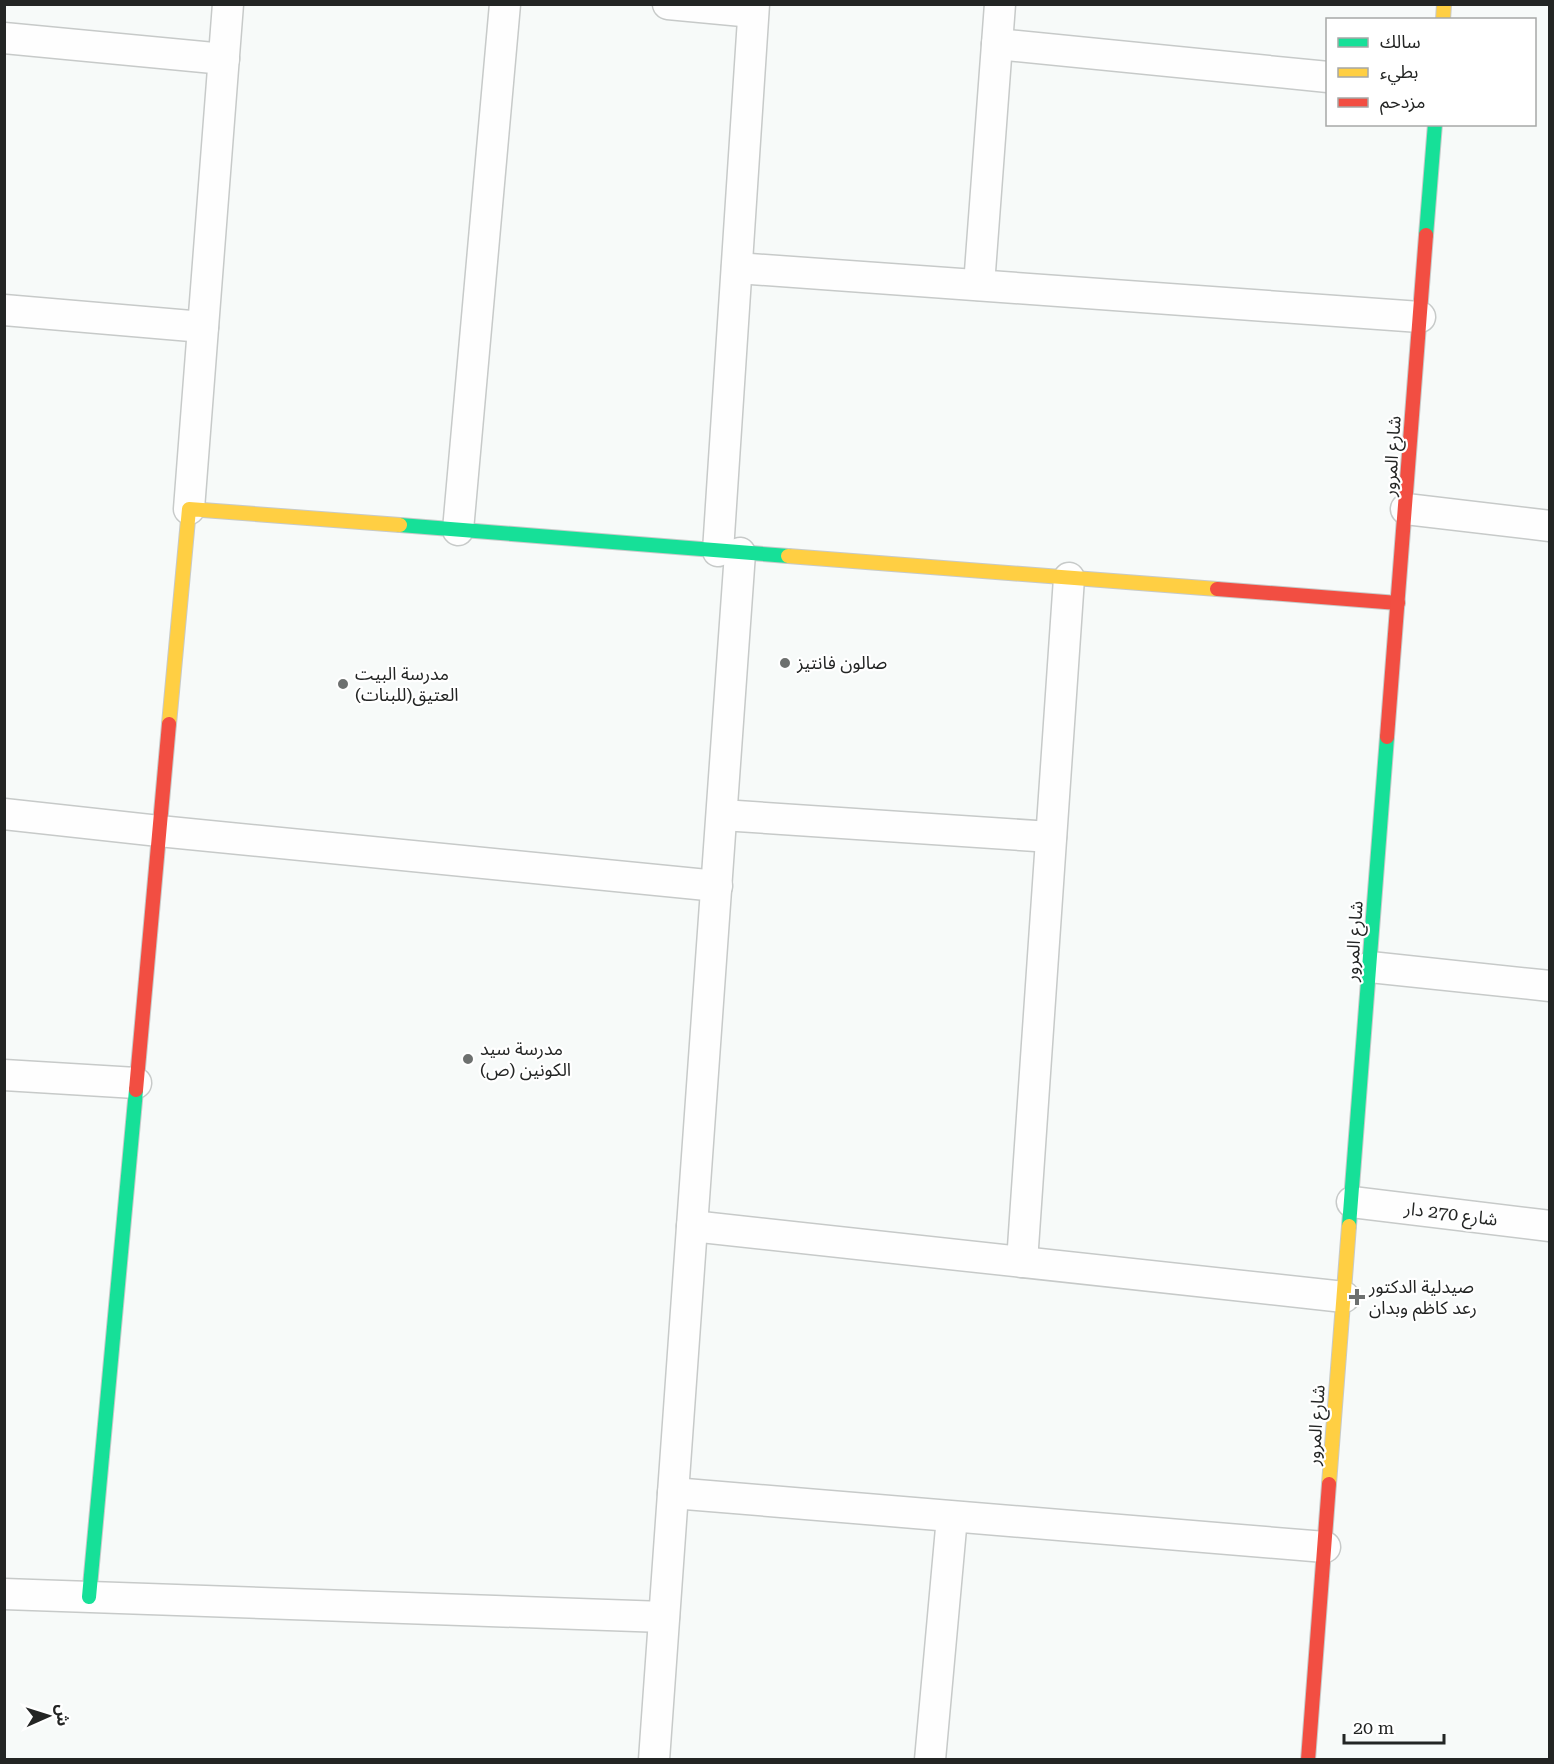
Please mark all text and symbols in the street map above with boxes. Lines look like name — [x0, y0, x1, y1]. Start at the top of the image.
legend — [1326, 18, 1536, 126]
text: سالك — [1380, 31, 1421, 52]
text: بطيء — [1380, 61, 1418, 85]
text: مزدحم — [1380, 91, 1425, 115]
street label: شارع المرور — [1378, 415, 1409, 498]
place label: صالون فانتيز — [796, 652, 887, 674]
marker: صالون فانتيز — [778, 656, 792, 670]
place label: مدرسة البيت العتيق(للبنات) — [355, 663, 459, 706]
marker: مدرسة البيت العتيق(للبنات) — [336, 677, 350, 691]
street label: شارع المرور — [1340, 900, 1371, 983]
place label: مدرسة سيد الكونين (ص) — [480, 1038, 571, 1081]
marker: مدرسة سيد الكونين (ص) — [461, 1052, 475, 1066]
street label: شارع 270 دار — [1402, 1197, 1499, 1234]
place label: صيدلية الدكتور رعد كاظم وبدان — [1368, 1276, 1477, 1321]
marker: صيدلية الدكتور رعد كاظم وبدان — [1350, 1290, 1364, 1304]
street label: شارع المرور — [1302, 1384, 1333, 1467]
north arrow — [18, 1686, 78, 1746]
text: ش — [52, 1704, 73, 1727]
scale bar — [1344, 1707, 1444, 1745]
text: 20 m — [1353, 1717, 1394, 1738]

